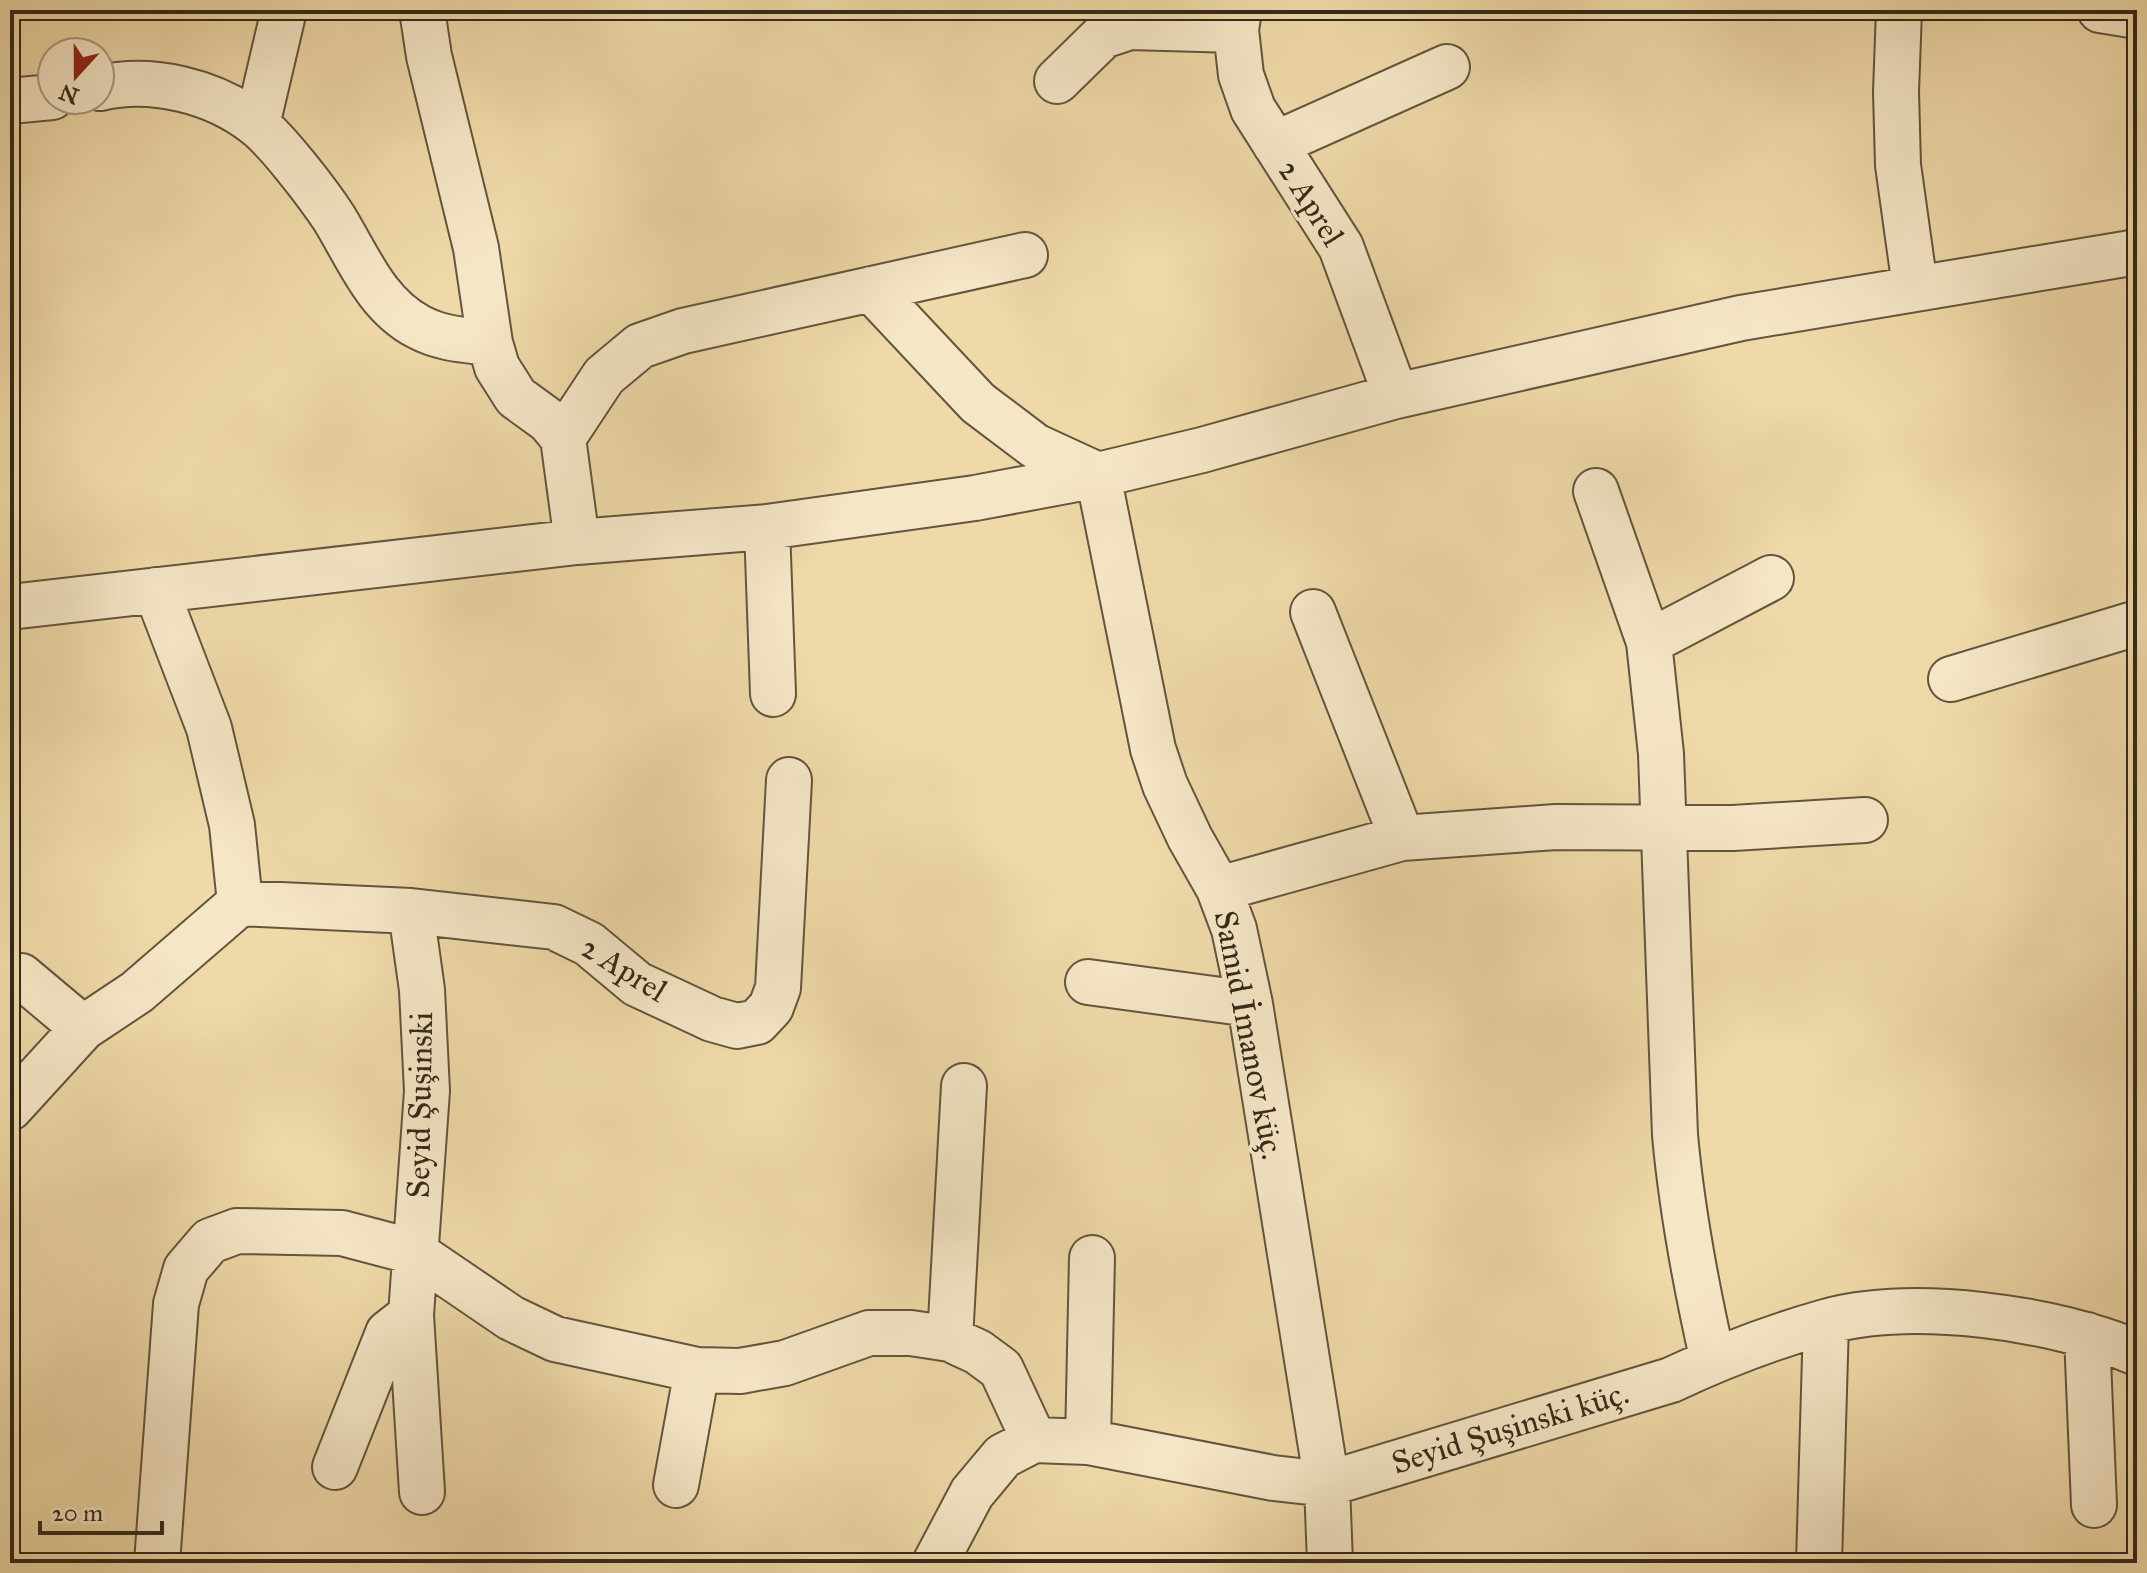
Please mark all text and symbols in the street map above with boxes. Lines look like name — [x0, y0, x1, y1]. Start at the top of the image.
north arrow — [36, 36, 116, 116]
text: N — [55, 78, 83, 110]
street label: 2 Aprel — [1270, 153, 1353, 253]
street label: Samid İmanov küç. — [1206, 907, 1292, 1163]
street label: 2 Aprel — [574, 928, 674, 1011]
street label: Seyid Şuşinski — [399, 1011, 441, 1199]
street label: Seyid Şuşinski küç. — [1387, 1373, 1633, 1483]
scale bar — [40, 1485, 162, 1535]
text: 20 m — [52, 1498, 103, 1528]

